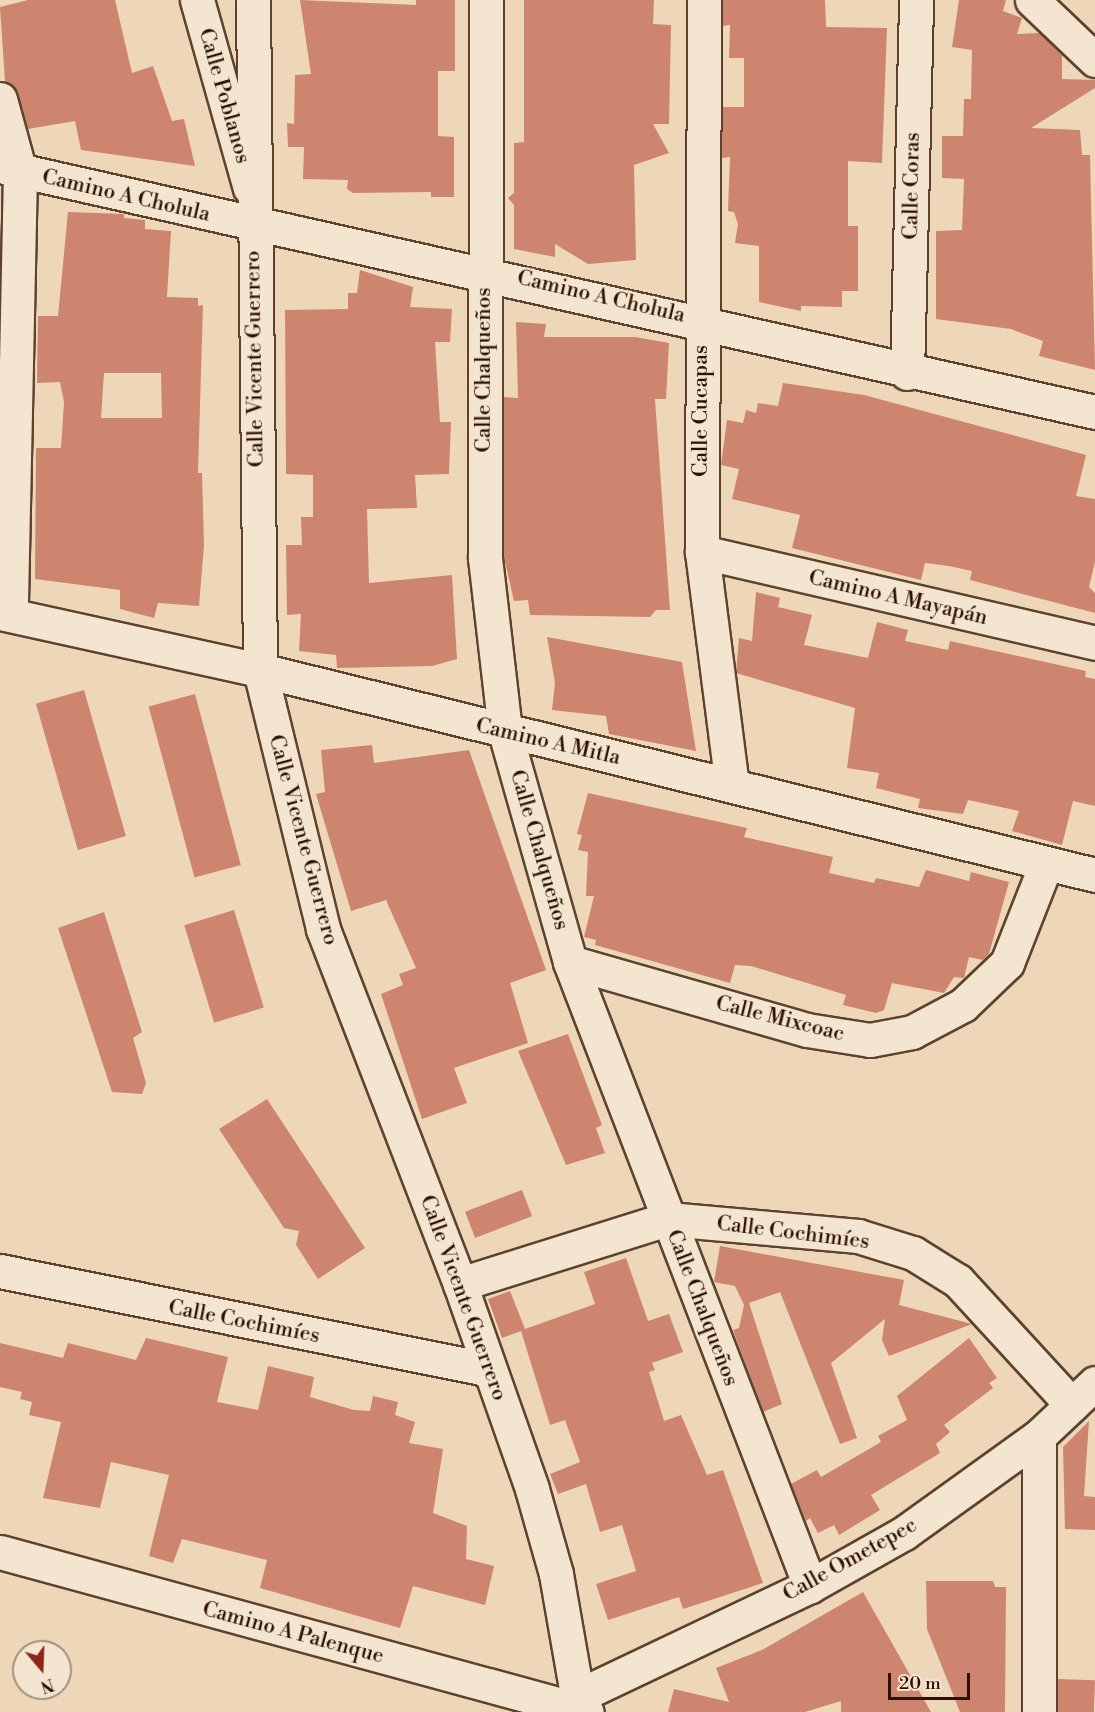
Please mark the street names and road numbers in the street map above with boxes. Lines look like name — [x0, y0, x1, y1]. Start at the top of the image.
street label: Calle Poblanos — [193, 25, 255, 167]
street label: Calle Coras — [898, 132, 926, 240]
street label: Camino A Cholula — [40, 164, 212, 228]
street label: Calle Vicente Guerrero — [241, 250, 269, 468]
street label: Camino A Cholula — [515, 265, 687, 329]
street label: Calle Chalqueños — [471, 287, 497, 453]
street label: Calle Cucapas — [688, 345, 714, 477]
street label: Camino A Mayapán — [806, 565, 990, 631]
street label: Camino A Mitla — [473, 713, 623, 771]
street label: Calle Vicente Guerrero — [263, 732, 343, 948]
street label: Calle Chalqueños — [504, 767, 574, 933]
street label: Calle Mixcoac — [713, 991, 847, 1047]
street label: Calle Vicente Guerrero — [414, 1192, 512, 1404]
street label: Calle Cochimíes — [715, 1211, 871, 1255]
street label: Calle Chalqueños — [661, 1226, 743, 1390]
street label: Calle Cochimíes — [166, 1295, 322, 1349]
street label: Calle Ometepec — [779, 1513, 921, 1607]
street label: Camino A Palenque — [200, 1597, 386, 1669]

